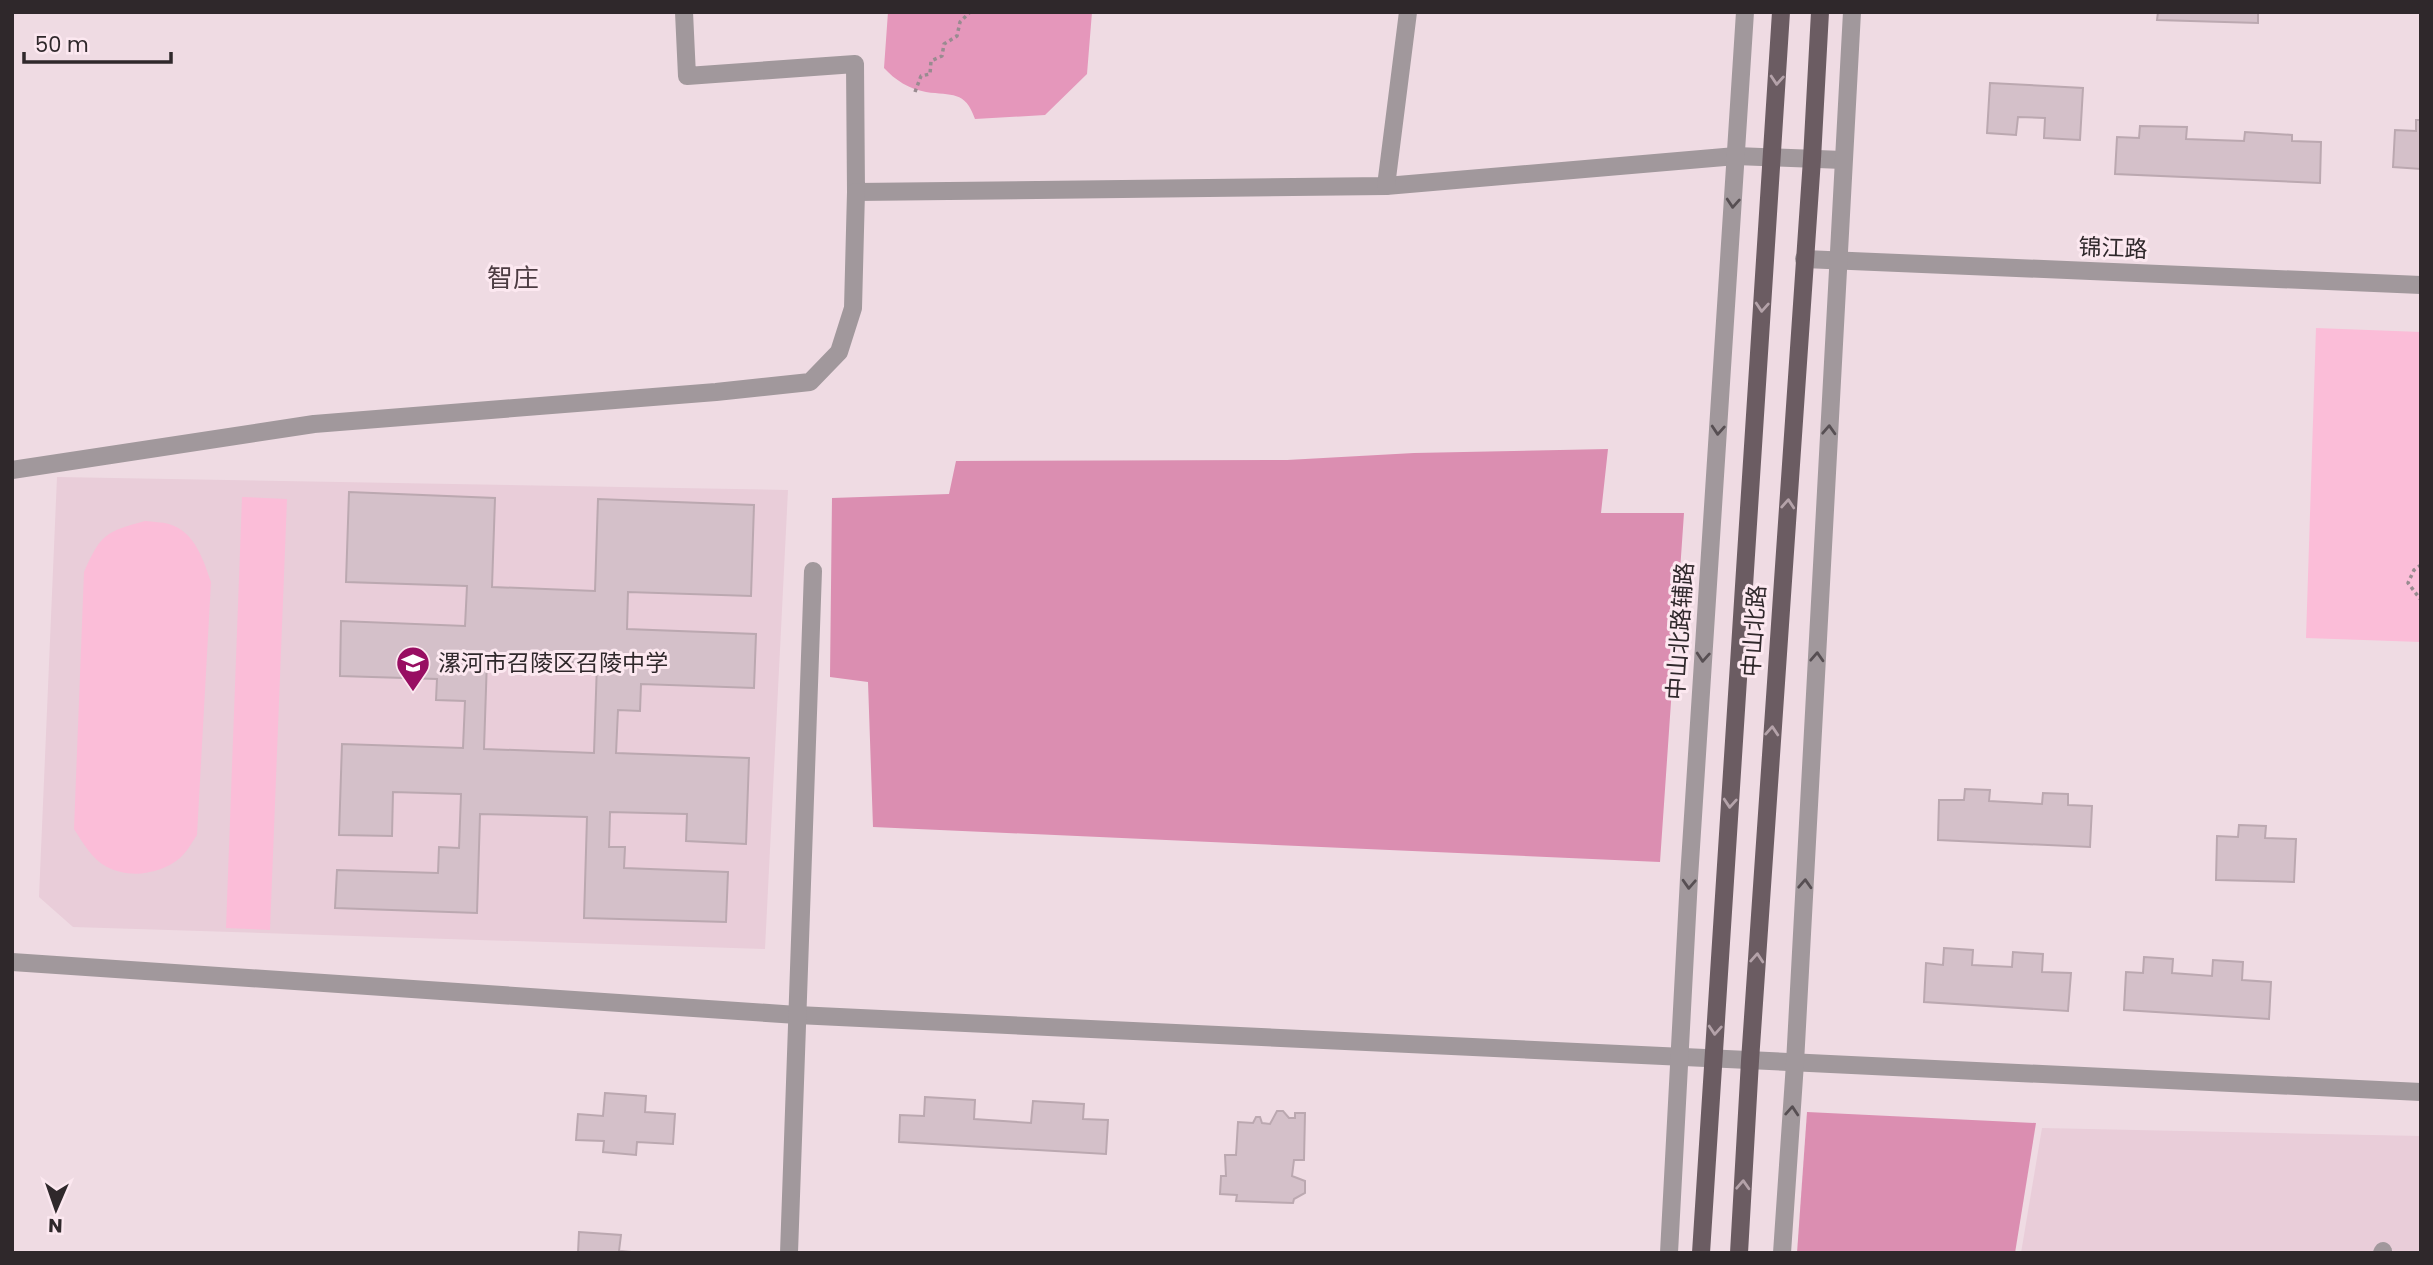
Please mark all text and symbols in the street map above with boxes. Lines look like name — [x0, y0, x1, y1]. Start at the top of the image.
scale bar — [24, 21, 172, 65]
text: 50 m — [35, 30, 89, 59]
one-way arrow — [1769, 75, 1784, 86]
one-way arrow — [1726, 197, 1741, 208]
street label: 锦江路 — [2078, 231, 2148, 265]
district label: 智庄 — [487, 260, 539, 296]
one-way arrow — [1755, 302, 1770, 313]
one-way arrow — [1711, 424, 1726, 435]
one-way arrow — [1821, 424, 1836, 435]
one-way arrow — [1780, 498, 1795, 509]
street label: 中山北路辅路 — [1659, 561, 1701, 701]
street label: 中山北路 — [1735, 584, 1773, 678]
school or university icon: 漯河市召陵区召陵中学 — [394, 644, 432, 693]
place label: 漯河市召陵区召陵中学 — [438, 647, 668, 679]
one-way arrow — [1696, 651, 1711, 662]
one-way arrow — [1809, 651, 1824, 662]
one-way arrow — [1764, 725, 1779, 736]
one-way arrow — [1723, 798, 1738, 809]
one-way arrow — [1682, 878, 1697, 889]
one-way arrow — [1797, 878, 1812, 889]
one-way arrow — [1749, 952, 1764, 963]
one-way arrow — [1708, 1025, 1723, 1036]
one-way arrow — [1784, 1106, 1799, 1117]
north arrow — [21, 1174, 91, 1244]
one-way arrow — [1735, 1179, 1750, 1190]
text: N — [48, 1212, 63, 1239]

